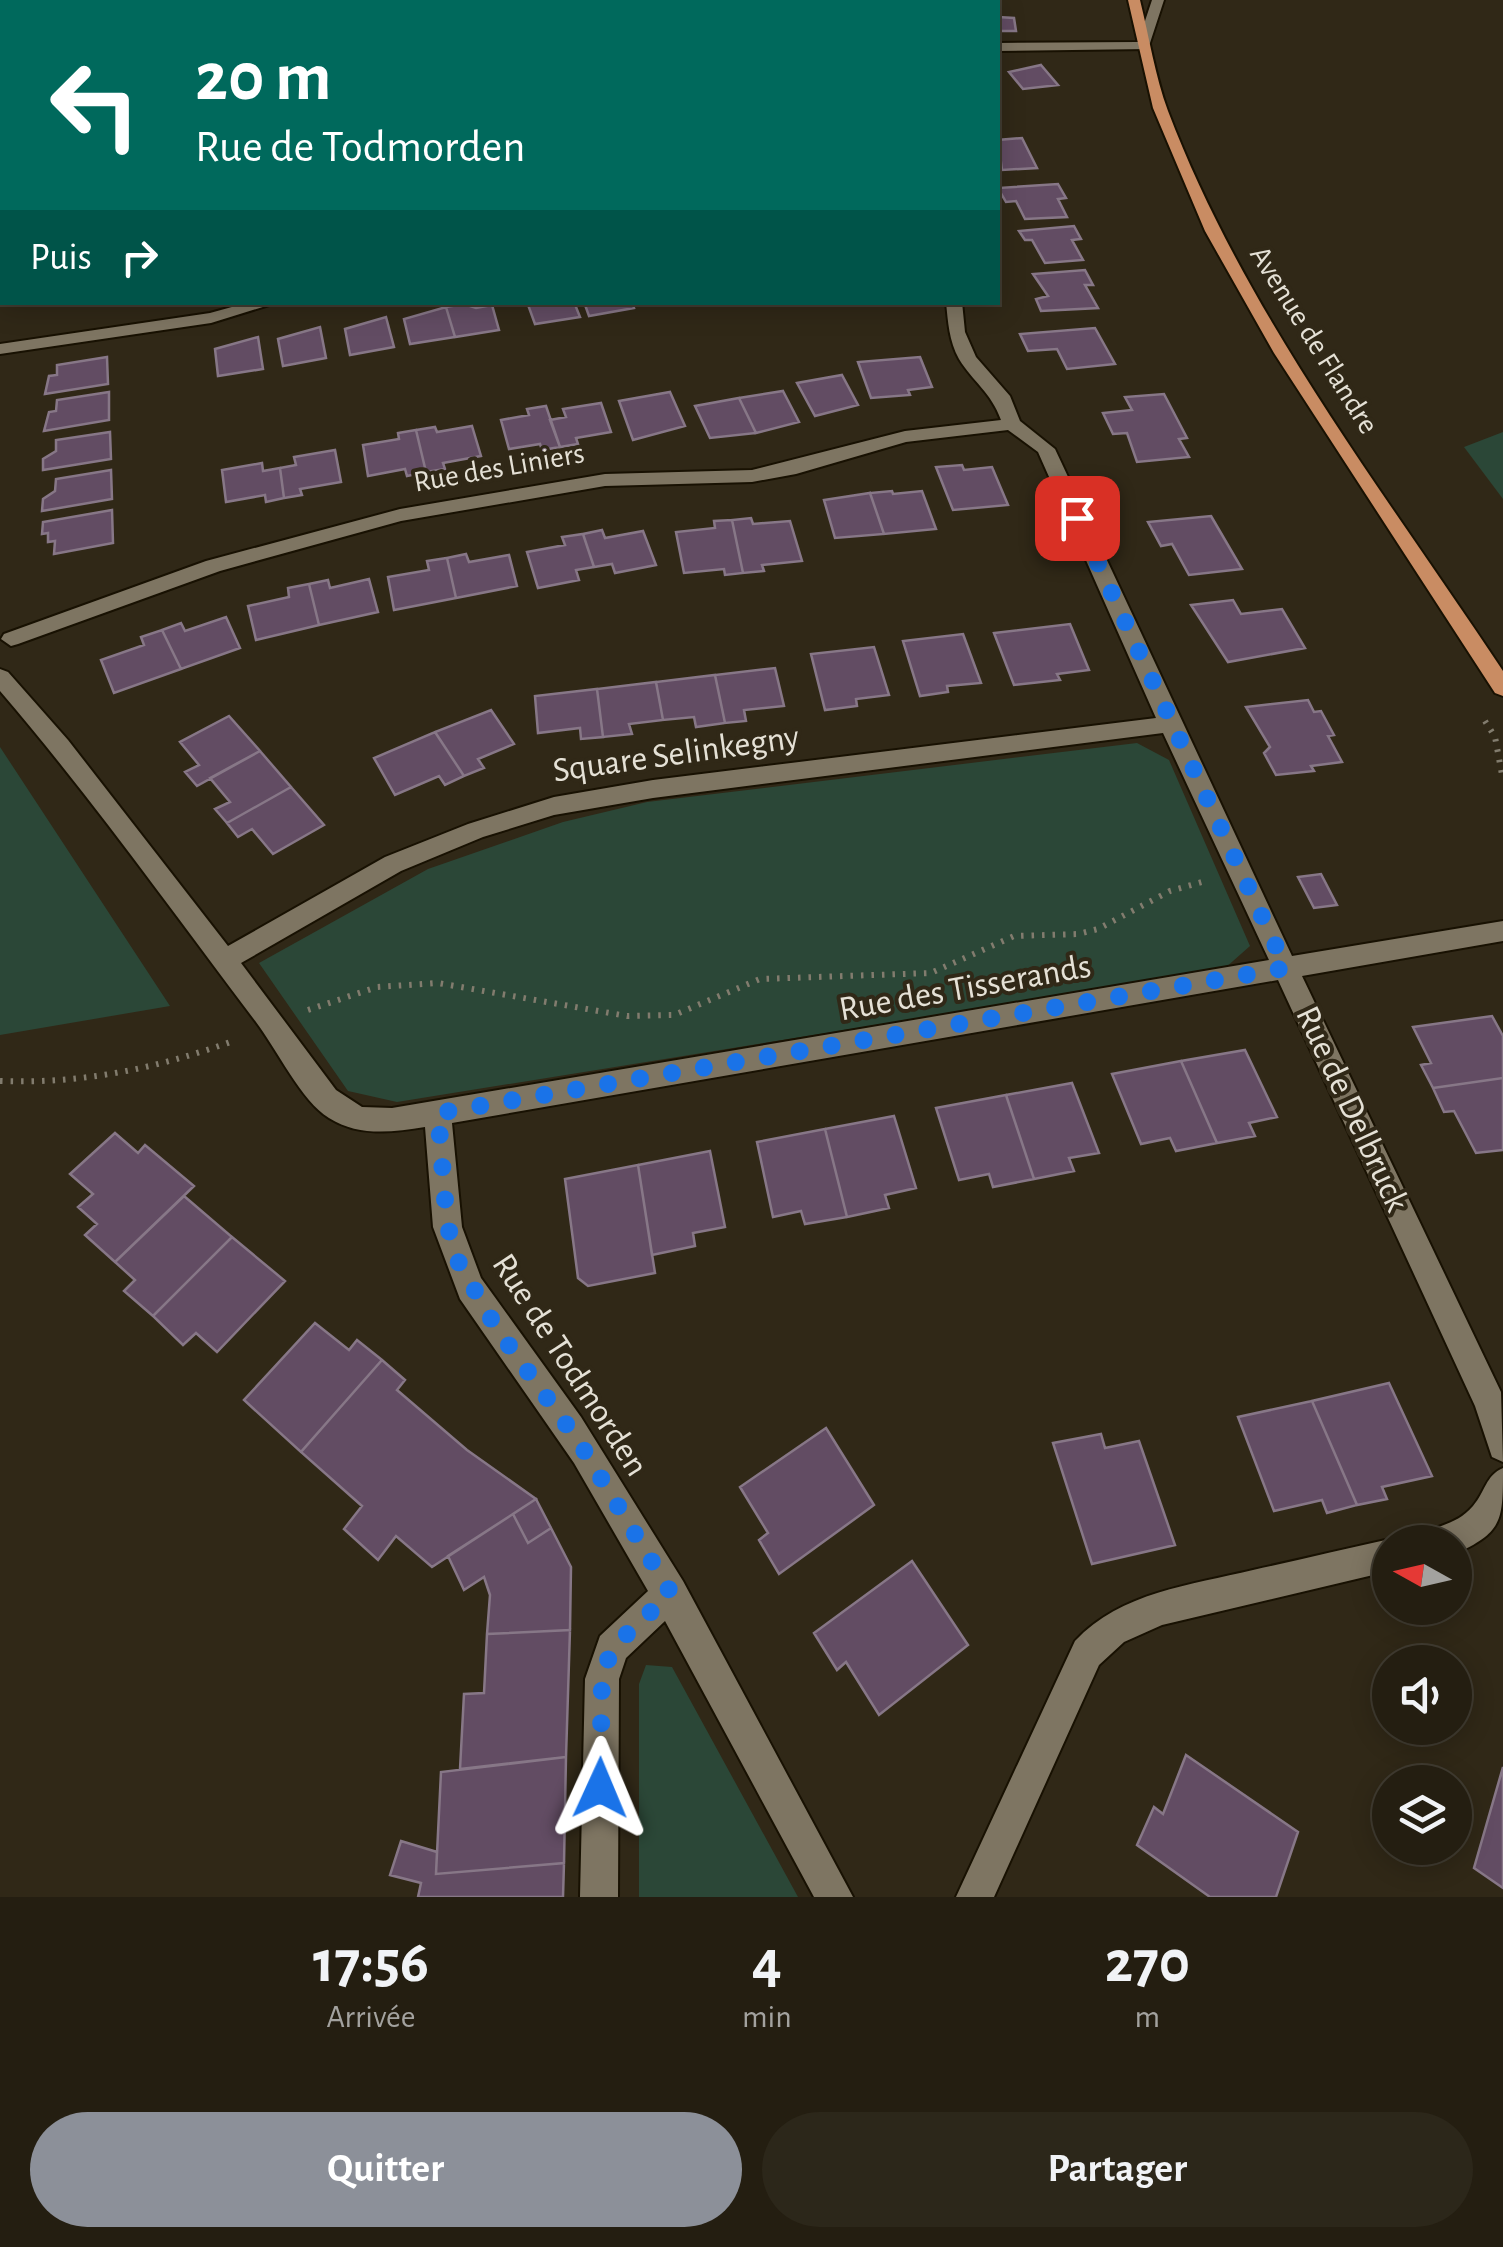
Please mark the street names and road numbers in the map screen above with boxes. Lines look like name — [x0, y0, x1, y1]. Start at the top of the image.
street label: Avenue de Flandre — [1244, 241, 1384, 439]
street label: Rue des Liniers — [411, 438, 587, 498]
street label: Square Selinkegny — [551, 719, 801, 789]
street label: Rue des Tisserands — [836, 949, 1094, 1027]
street label: Rue de Delbruck — [1289, 1001, 1415, 1217]
street label: Rue de Todmorden — [485, 1248, 655, 1482]

